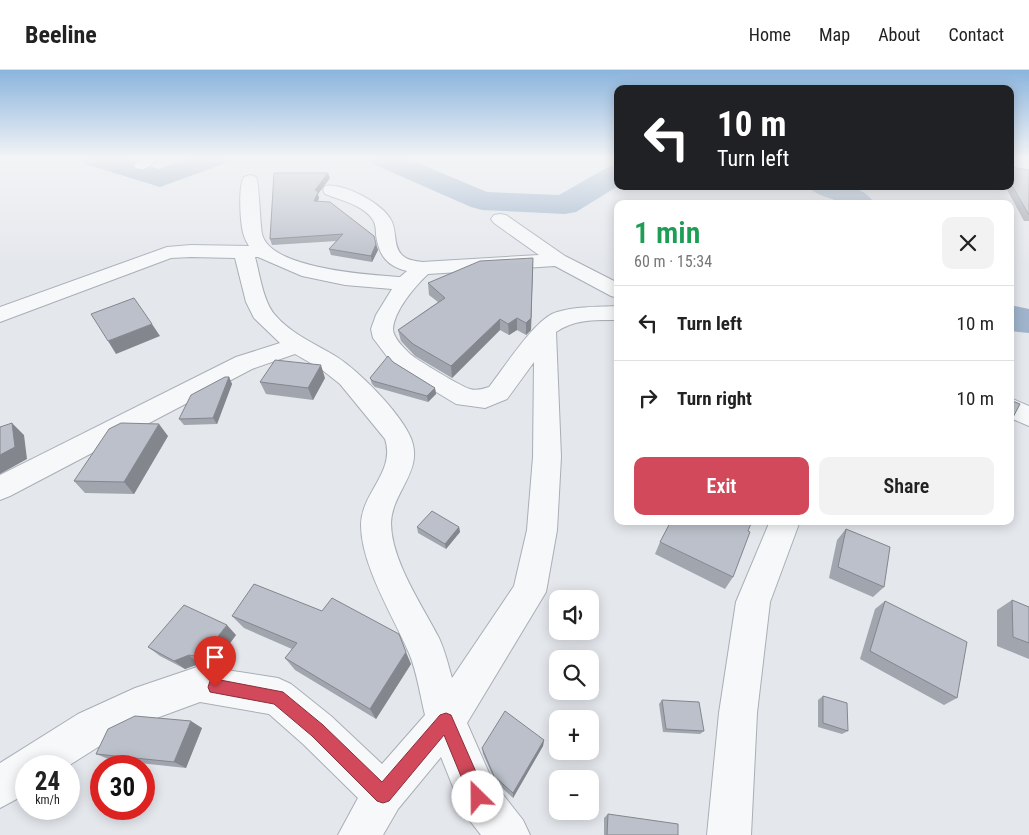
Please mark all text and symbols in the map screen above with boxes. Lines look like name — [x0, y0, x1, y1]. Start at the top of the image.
text: Beeline — [25, 21, 97, 49]
text: Home — [749, 24, 791, 45]
text: Map — [819, 24, 850, 45]
text: About — [878, 24, 920, 45]
text: Contact — [948, 24, 1004, 45]
text: 10 m — [717, 104, 786, 145]
icon: left — [634, 105, 699, 170]
text: Turn left — [717, 146, 789, 171]
text: 1 min — [634, 215, 700, 250]
button: close — [942, 217, 994, 269]
text: 60 m · 15:34 — [634, 252, 712, 271]
icon: left — [634, 309, 662, 337]
text: Turn left — [677, 312, 742, 335]
text: 10 m — [957, 312, 994, 335]
icon: right — [634, 384, 662, 412]
text: Turn right — [677, 387, 752, 410]
text: 10 m — [957, 387, 994, 410]
button: Exit — [634, 457, 809, 515]
button: Share — [819, 457, 994, 515]
map controls — [549, 590, 599, 820]
button: sound — [549, 590, 599, 640]
pin — [194, 636, 236, 687]
icon: arrive — [201, 643, 229, 671]
button: search — [549, 650, 599, 700]
button: + — [549, 710, 599, 760]
speed limit sign: 30 — [90, 755, 155, 820]
text: 24 — [35, 767, 60, 796]
position arrow — [451, 770, 503, 822]
button: − — [549, 770, 599, 820]
text: km/h — [35, 793, 60, 807]

